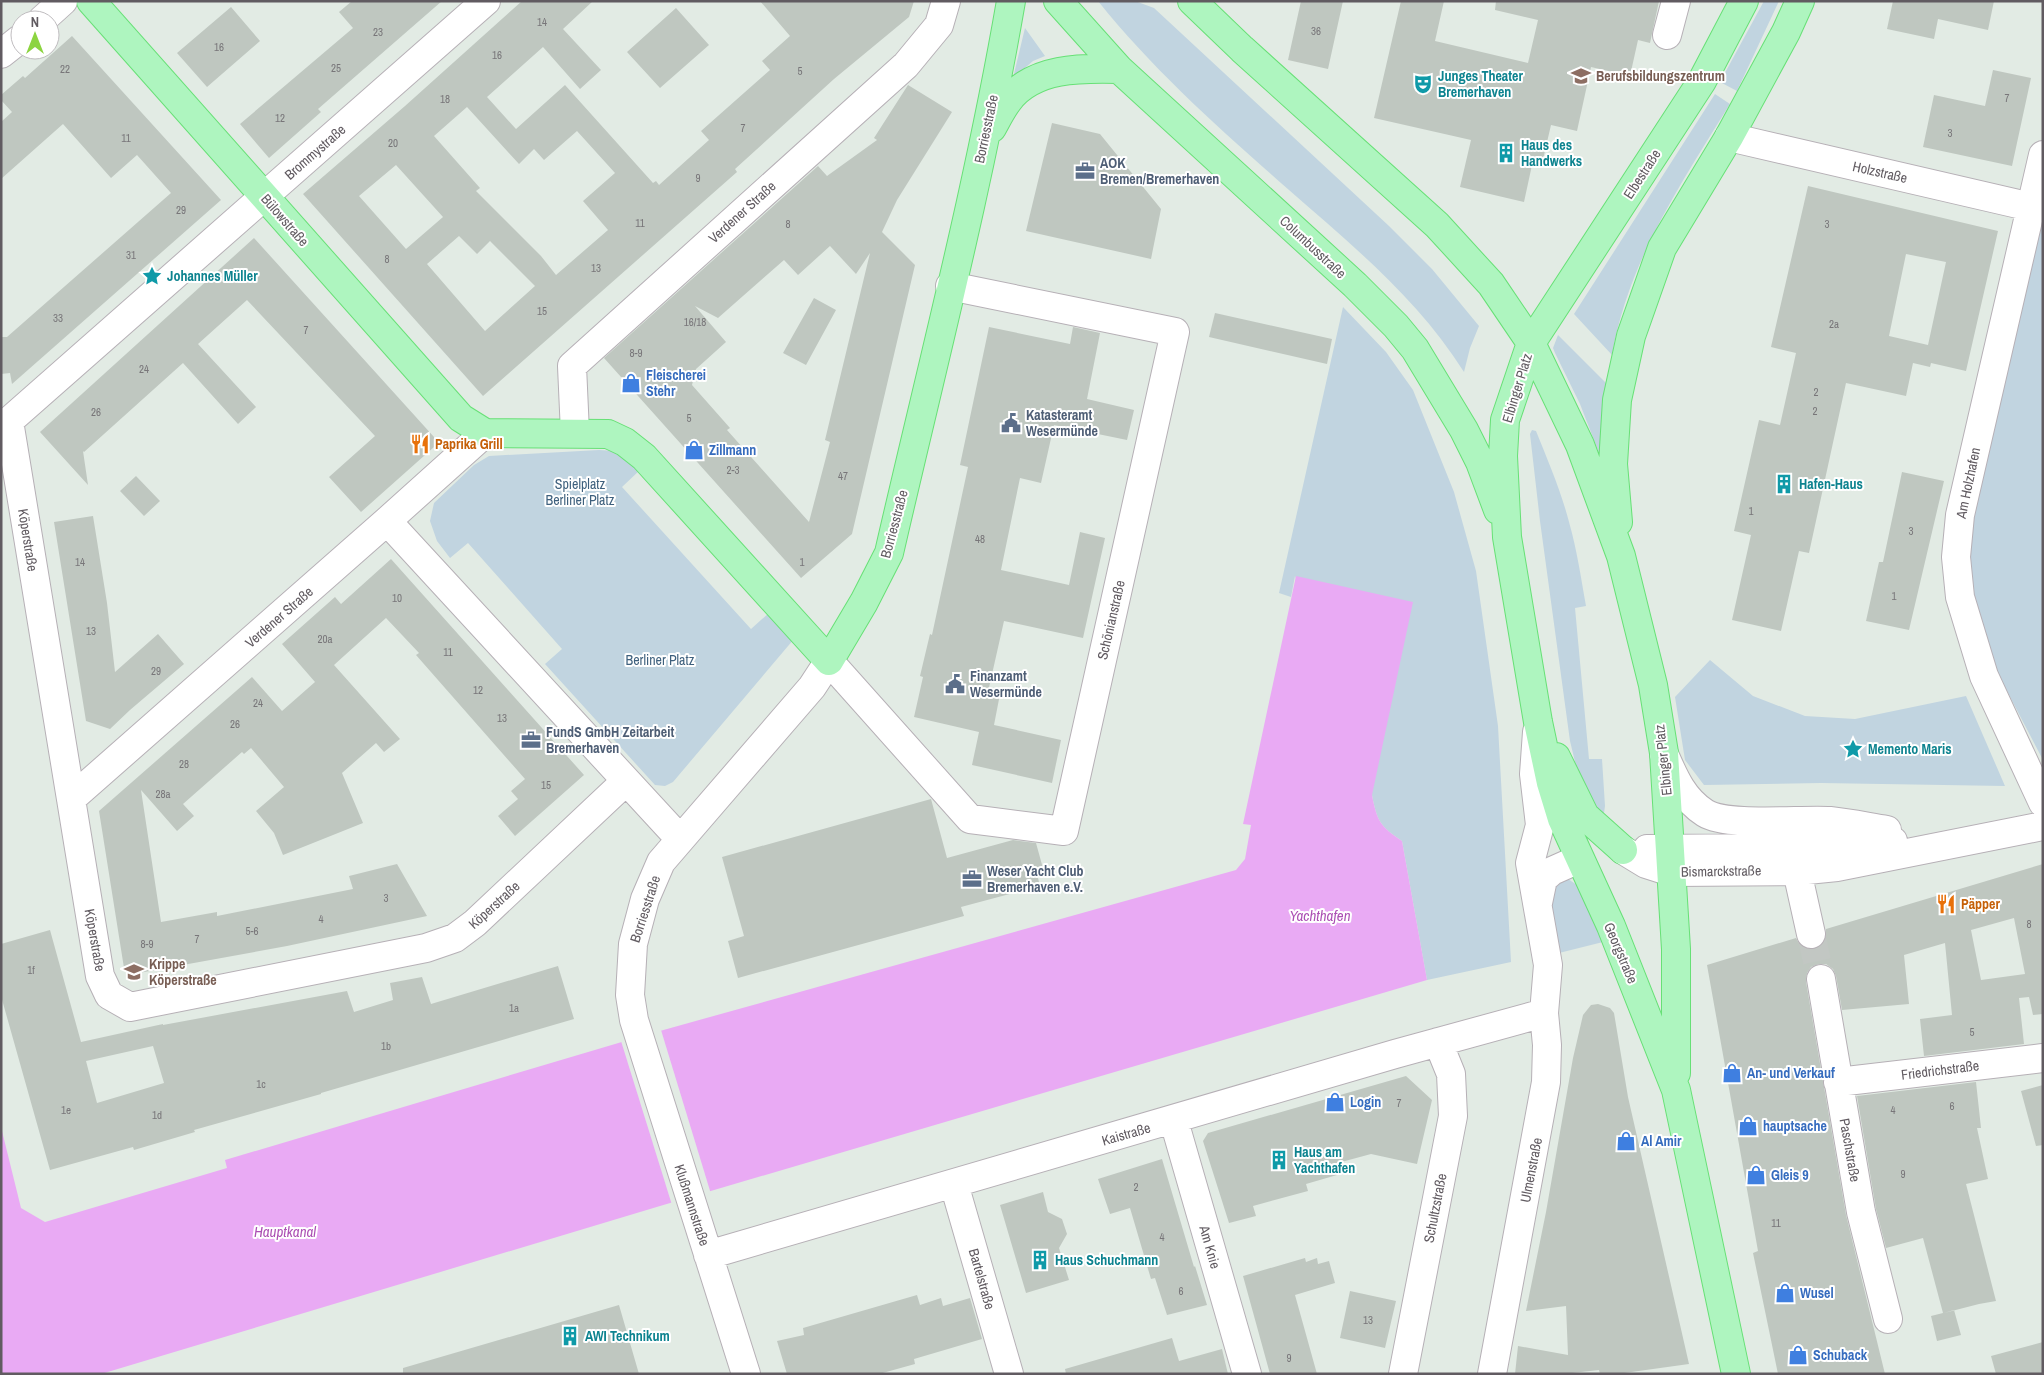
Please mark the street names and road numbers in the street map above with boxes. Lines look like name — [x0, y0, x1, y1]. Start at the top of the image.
street label: Borriesstraße — [970, 93, 1002, 165]
street label: Brommystraße — [281, 121, 349, 183]
street label: Elbestraße — [1619, 146, 1665, 202]
street label: Holzstraße — [1851, 157, 1909, 187]
street label: Verdener Straße — [705, 177, 779, 247]
street label: Bülowstraße — [257, 190, 313, 250]
street label: Columbusstraße — [1276, 212, 1350, 282]
street label: Elbinger Platz — [1498, 351, 1536, 425]
street label: Am Holzhafen — [1951, 446, 1984, 521]
street label: Borriesstraße — [876, 488, 912, 560]
street label: Köperstraße — [14, 507, 42, 573]
street label: Schönianstraße — [1093, 578, 1129, 662]
street label: Verdener Straße — [241, 583, 317, 651]
street label: Elbinger Platz — [1650, 723, 1676, 796]
street label: Bismarckstraße — [1681, 861, 1761, 881]
street label: Borriesstraße — [626, 873, 664, 945]
street label: Köperstraße — [465, 877, 523, 933]
street label: Köperstraße — [81, 907, 109, 973]
street label: Georgstraße — [1600, 920, 1642, 986]
street label: Friedrichstraße — [1900, 1056, 1980, 1084]
street label: Paschstraße — [1836, 1117, 1864, 1183]
street label: Kaistraße — [1100, 1118, 1152, 1150]
street label: Ulmenstraße — [1516, 1136, 1546, 1204]
street label: Klußmannstraße — [670, 1162, 714, 1248]
street label: Schultzstraße — [1419, 1172, 1451, 1244]
street label: Am Knie — [1195, 1222, 1225, 1271]
street label: Bartelstraße — [965, 1246, 999, 1312]

